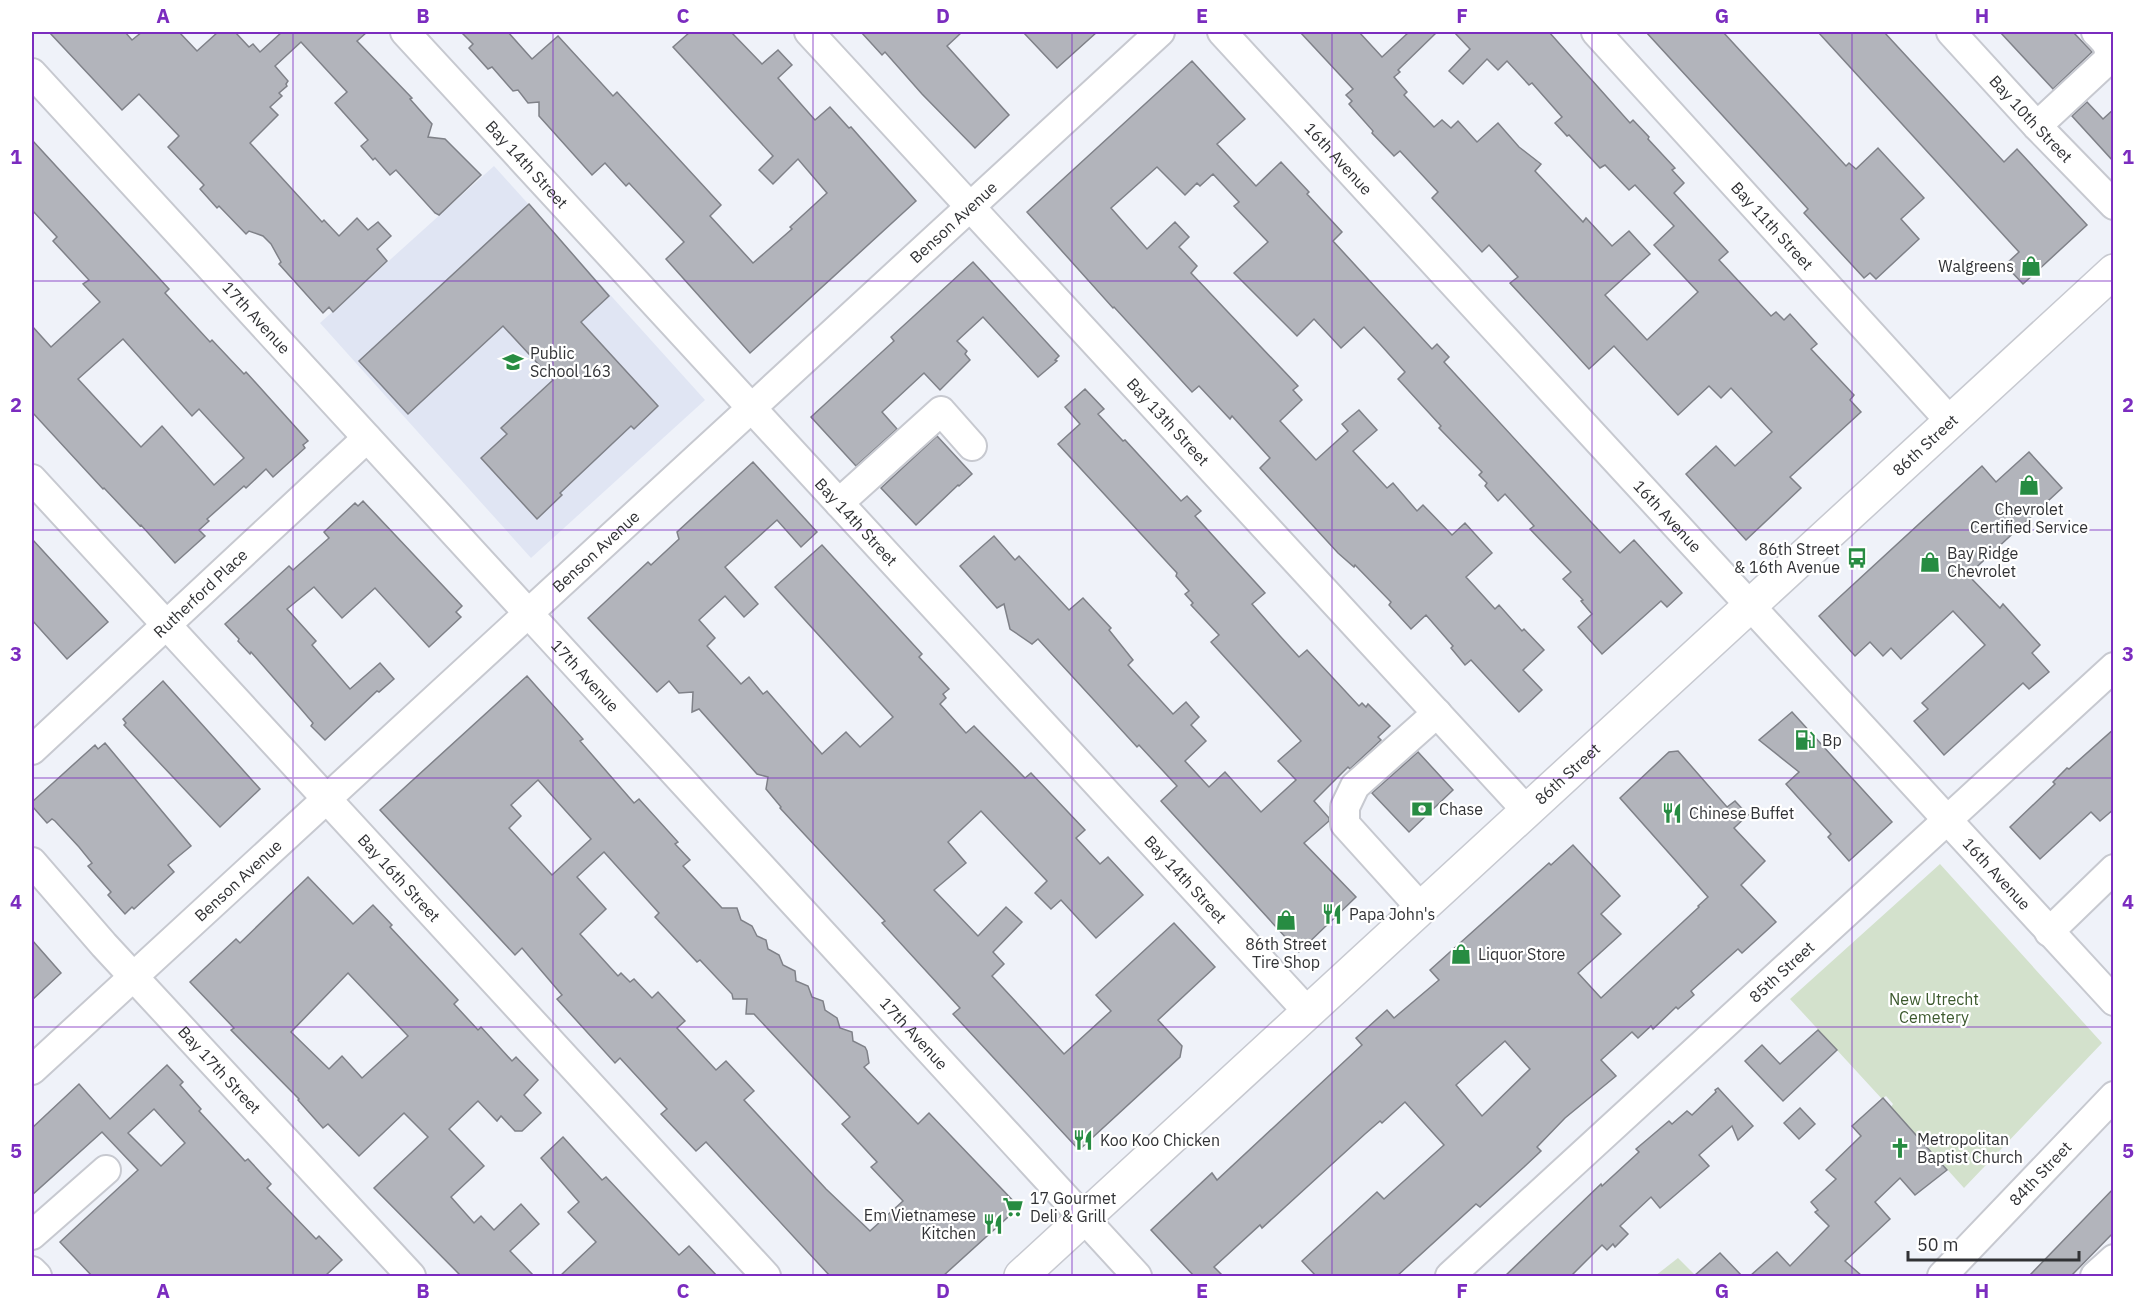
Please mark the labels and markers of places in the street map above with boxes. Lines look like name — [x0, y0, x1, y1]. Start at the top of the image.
shop icon: Walgreens — [2019, 254, 2043, 278]
place label: Walgreens — [1938, 256, 2014, 276]
place label: Public School 163 — [530, 343, 611, 381]
school or university icon: Public School 163 — [501, 350, 525, 374]
shop icon: Chevrolet Certified Service — [2017, 473, 2041, 497]
place label: Chevrolet Certified Service — [1970, 499, 2088, 537]
place label: 86th Street & 16th Avenue — [1734, 539, 1840, 577]
place label: Bay Ridge Chevrolet — [1947, 543, 2019, 581]
bus stop icon: 86th Street & 16th Avenue — [1845, 546, 1869, 570]
shop icon: Bay Ridge Chevrolet — [1918, 550, 1942, 574]
fuel station icon: Bp — [1793, 728, 1817, 752]
place label: Bp — [1822, 730, 1842, 750]
bank icon: Chase — [1410, 797, 1434, 821]
place label: Chase — [1439, 799, 1483, 819]
restaurant icon: Chinese Buffet — [1660, 801, 1684, 825]
place label: Chinese Buffet — [1689, 803, 1795, 823]
restaurant icon: Papa John's — [1320, 902, 1344, 926]
place label: Papa John's — [1349, 904, 1435, 924]
shop icon: 86th Street Tire Shop — [1274, 908, 1298, 932]
place label: 86th Street Tire Shop — [1245, 934, 1327, 972]
shop icon: Liquor Store — [1449, 942, 1473, 966]
place label: Liquor Store — [1478, 944, 1566, 964]
restaurant icon: Koo Koo Chicken — [1071, 1128, 1095, 1152]
place label: Metropolitan Baptist Church — [1917, 1129, 2023, 1167]
place label: Koo Koo Chicken — [1100, 1130, 1220, 1150]
church icon: Metropolitan Baptist Church — [1888, 1136, 1912, 1160]
place label: 17 Gourmet Deli & Grill — [1030, 1188, 1116, 1226]
supermarket icon: 17 Gourmet Deli & Grill — [1001, 1195, 1025, 1219]
place label: Em Vietnamese Kitchen — [864, 1205, 976, 1243]
restaurant icon: Em Vietnamese Kitchen — [981, 1212, 1005, 1236]

